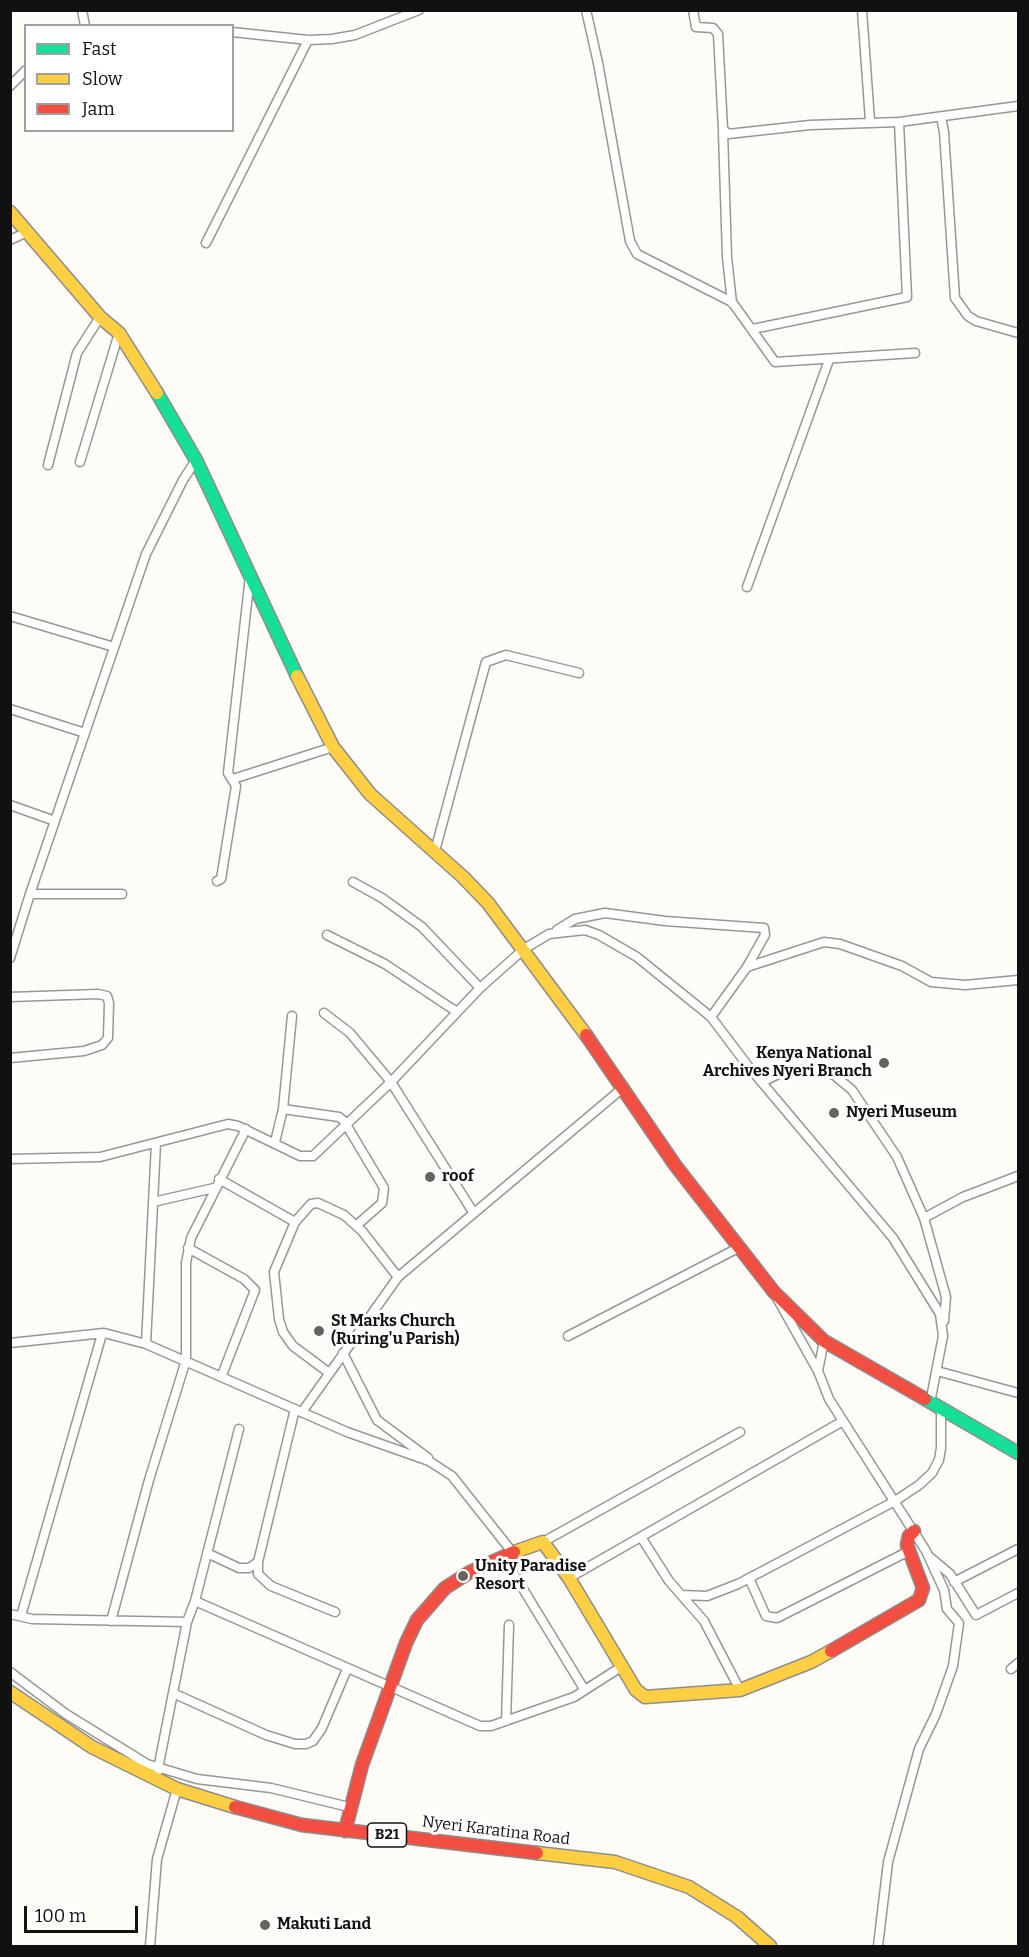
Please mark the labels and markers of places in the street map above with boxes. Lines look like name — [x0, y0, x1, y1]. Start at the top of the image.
place label: Kenya National Archives Nyeri Branch — [703, 1044, 872, 1082]
marker: Kenya National Archives Nyeri Branch — [877, 1056, 891, 1070]
place label: Nyeri Museum — [846, 1103, 957, 1123]
marker: Nyeri Museum — [827, 1106, 841, 1120]
place label: roof — [442, 1167, 474, 1187]
marker: roof — [423, 1170, 437, 1184]
place label: St Marks Church (Ruring'u Parish) — [331, 1312, 460, 1350]
marker: St Marks Church (Ruring'u Parish) — [312, 1324, 326, 1338]
place label: Unity Paradise Resort — [475, 1557, 586, 1595]
marker: Unity Paradise Resort — [456, 1569, 470, 1583]
place label: Makuti Land — [277, 1915, 371, 1935]
marker: Makuti Land — [258, 1918, 272, 1932]

